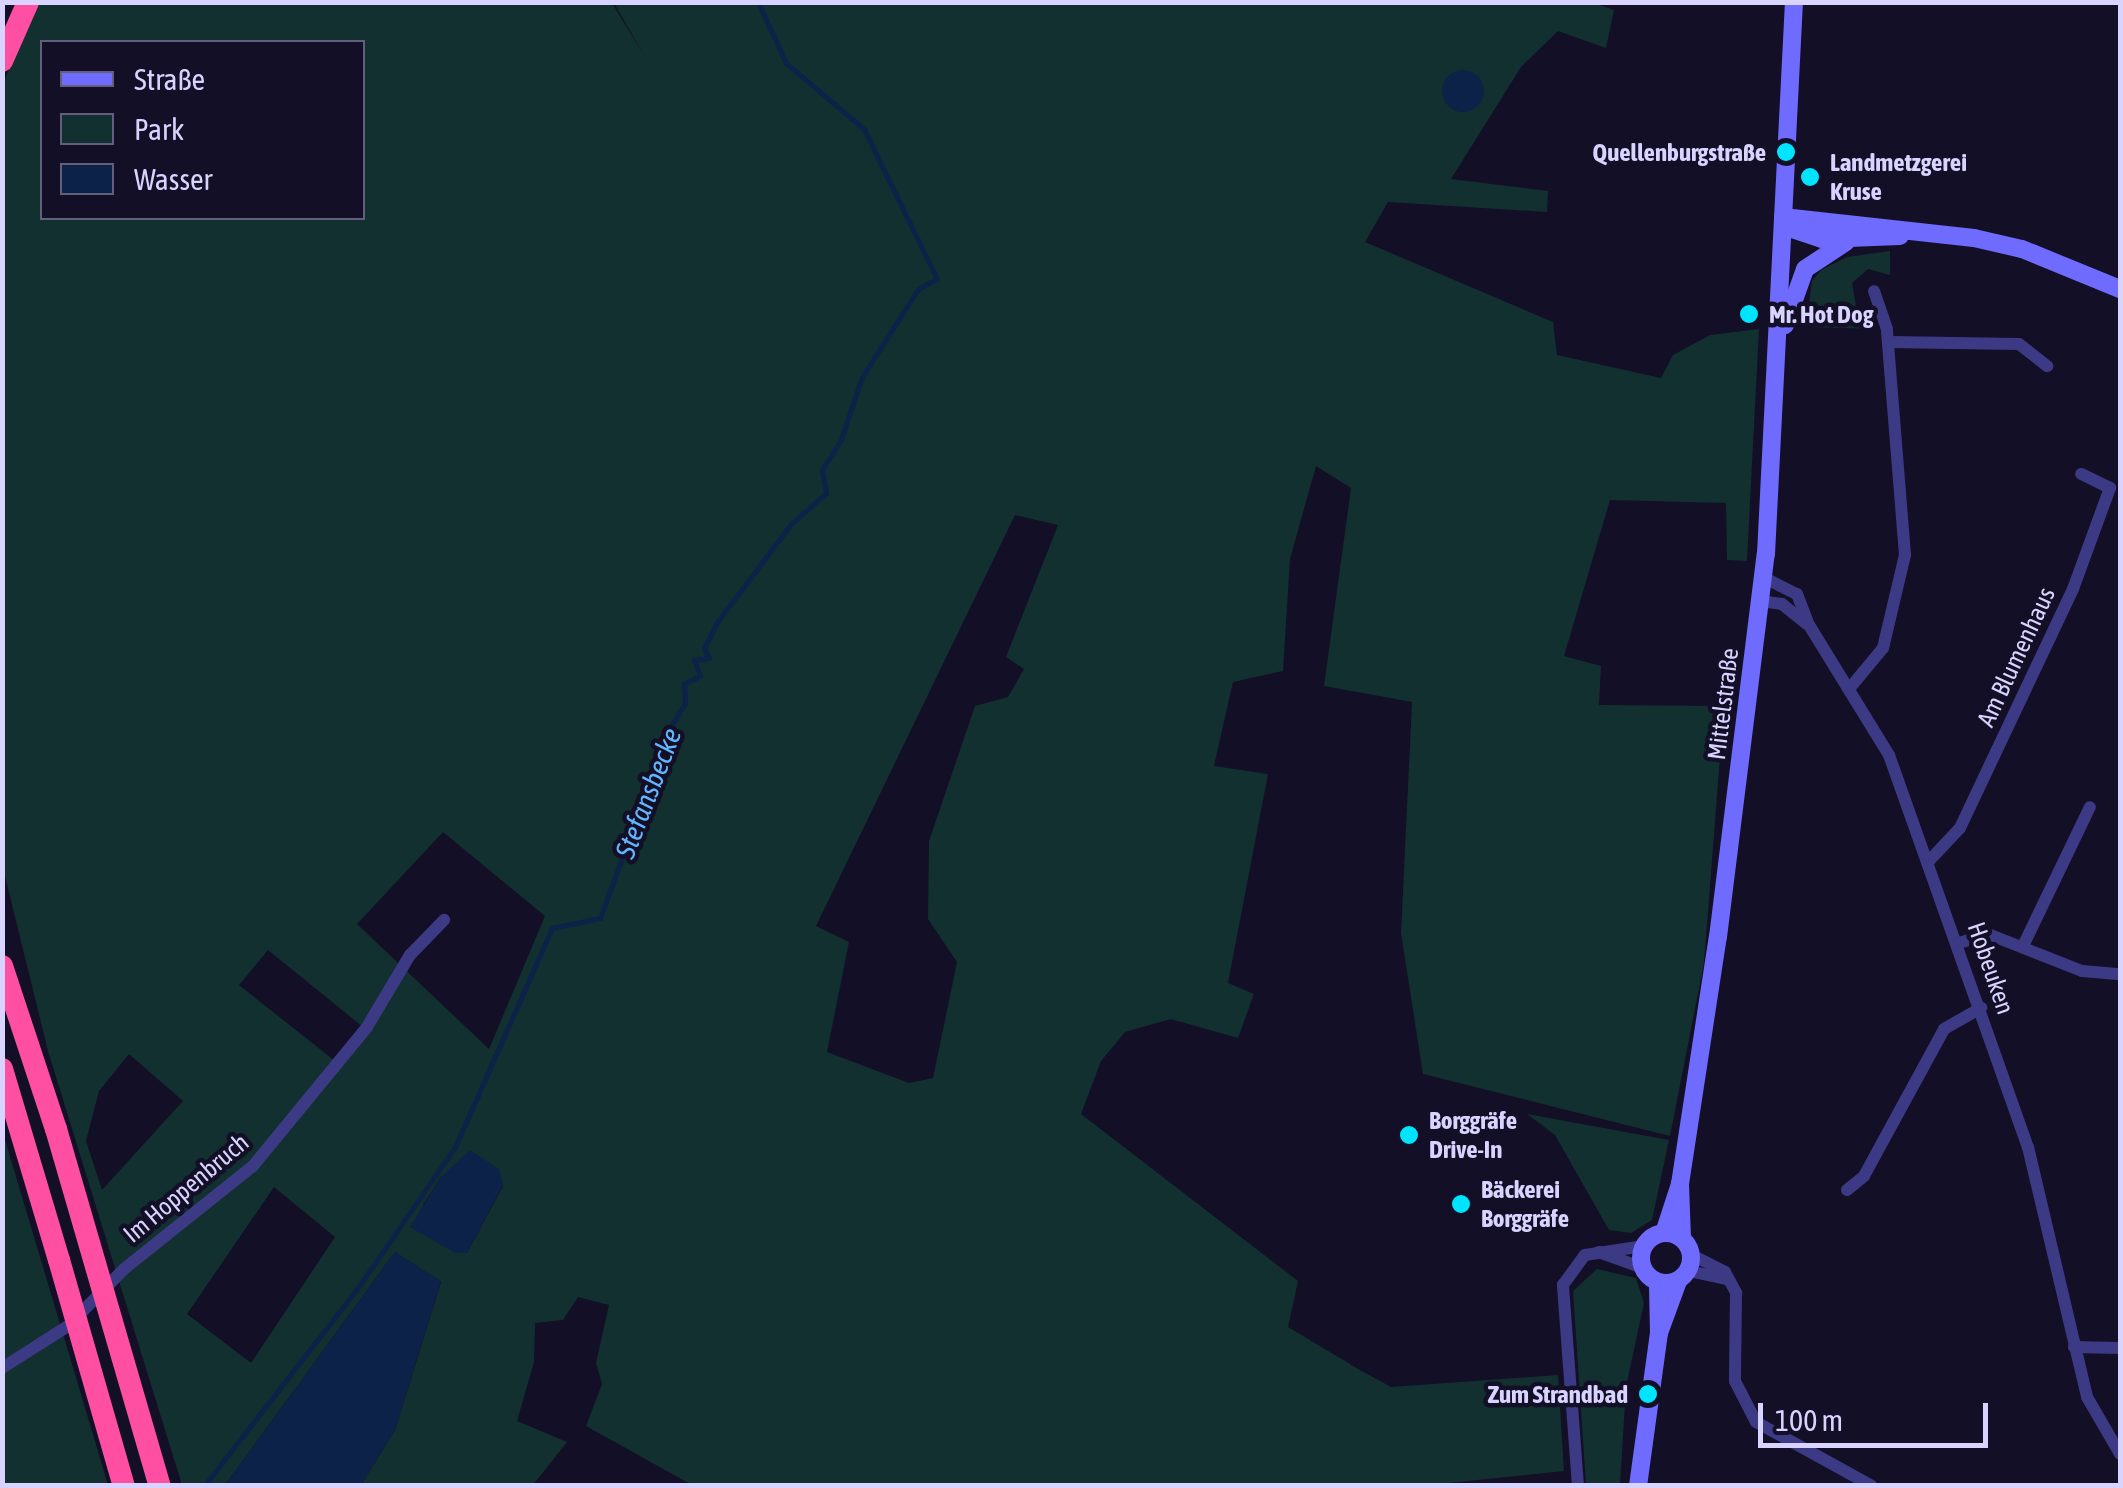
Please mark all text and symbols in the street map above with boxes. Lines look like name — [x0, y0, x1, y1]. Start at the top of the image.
legend — [40, 40, 365, 220]
text: Straße — [134, 62, 205, 96]
text: Park — [134, 112, 184, 146]
place label: Quellenburgstraße — [1593, 137, 1766, 167]
marker: Quellenburgstraße — [1775, 141, 1797, 163]
place label: Landmetzgerei Kruse — [1830, 148, 1967, 207]
text: Wasser — [134, 162, 212, 196]
marker: Landmetzgerei Kruse — [1799, 166, 1821, 188]
place label: Mr. Hot Dog — [1769, 299, 1873, 329]
marker: Mr. Hot Dog — [1738, 303, 1760, 325]
street label: Am Blumenhaus — [1971, 583, 2061, 731]
street label: Mittelstraße — [1701, 646, 1745, 762]
water label: Stefansbecke — [608, 723, 688, 863]
street label: Hobeuken — [1961, 918, 2021, 1018]
place label: Borggräfe Drive-In — [1429, 1106, 1517, 1165]
marker: Borggräfe Drive-In — [1398, 1124, 1420, 1146]
street label: Im Hoppenbruch — [117, 1127, 255, 1249]
place label: Bäckerei Borggräfe — [1481, 1175, 1569, 1234]
marker: Bäckerei Borggräfe — [1450, 1193, 1472, 1215]
place label: Zum Strandbad — [1488, 1379, 1628, 1409]
marker: Zum Strandbad — [1637, 1383, 1659, 1405]
scale bar — [1763, 1383, 1993, 1445]
text: 100 m — [1775, 1403, 1843, 1437]

